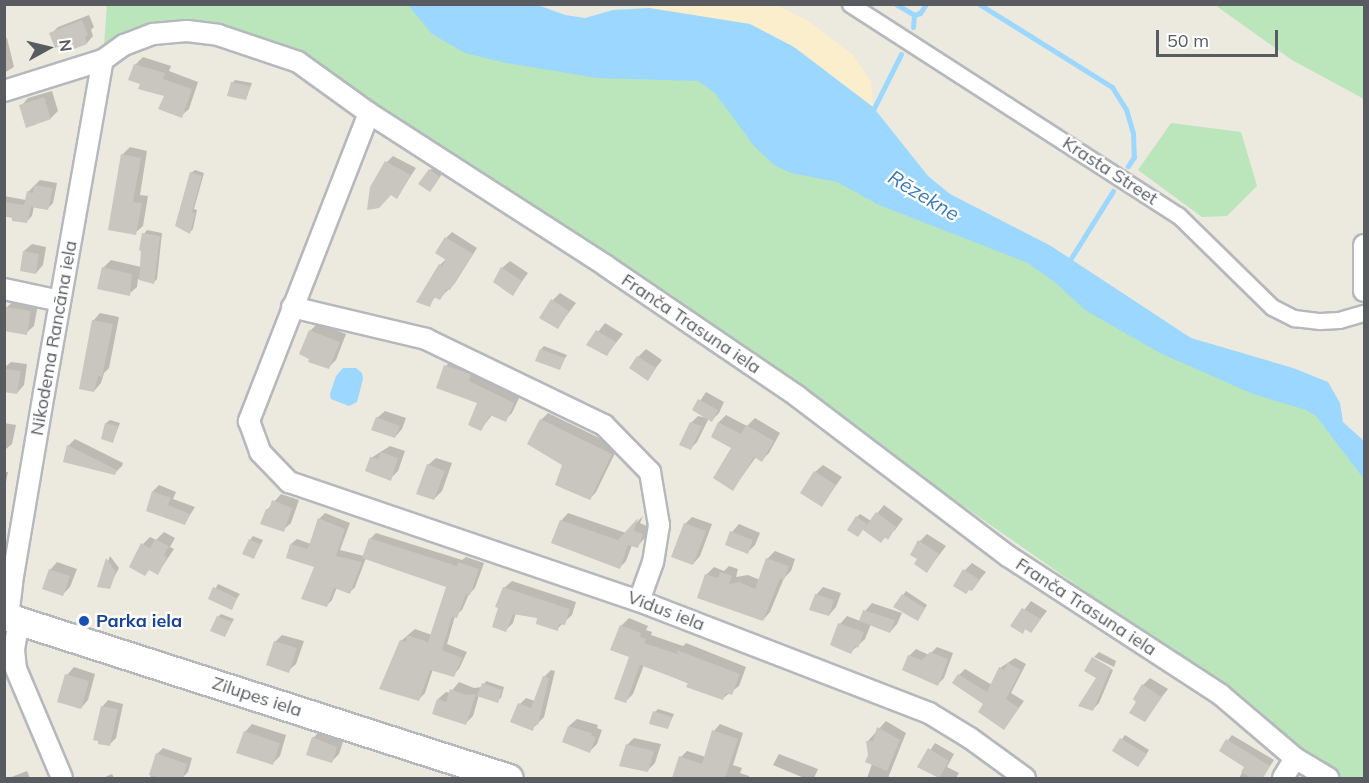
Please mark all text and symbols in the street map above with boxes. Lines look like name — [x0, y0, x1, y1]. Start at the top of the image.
north arrow — [18, 18, 78, 78]
scale bar — [1159, 18, 1280, 56]
text: 50 m — [1167, 29, 1209, 52]
text: N — [55, 38, 77, 53]
street label: Krasta Street — [1058, 132, 1162, 210]
water label: Rēzekne — [884, 165, 964, 225]
street label: Nikodema Rancāna iela — [26, 239, 82, 437]
street label: Franča Trasuna iela — [617, 269, 765, 379]
street label: Franča Trasuna iela — [1012, 553, 1160, 661]
street label: Vidus iela — [624, 586, 708, 636]
place label: Parka iela — [96, 610, 182, 632]
marker: Parka iela — [77, 614, 91, 628]
street label: Zilupes iela — [209, 672, 305, 722]

